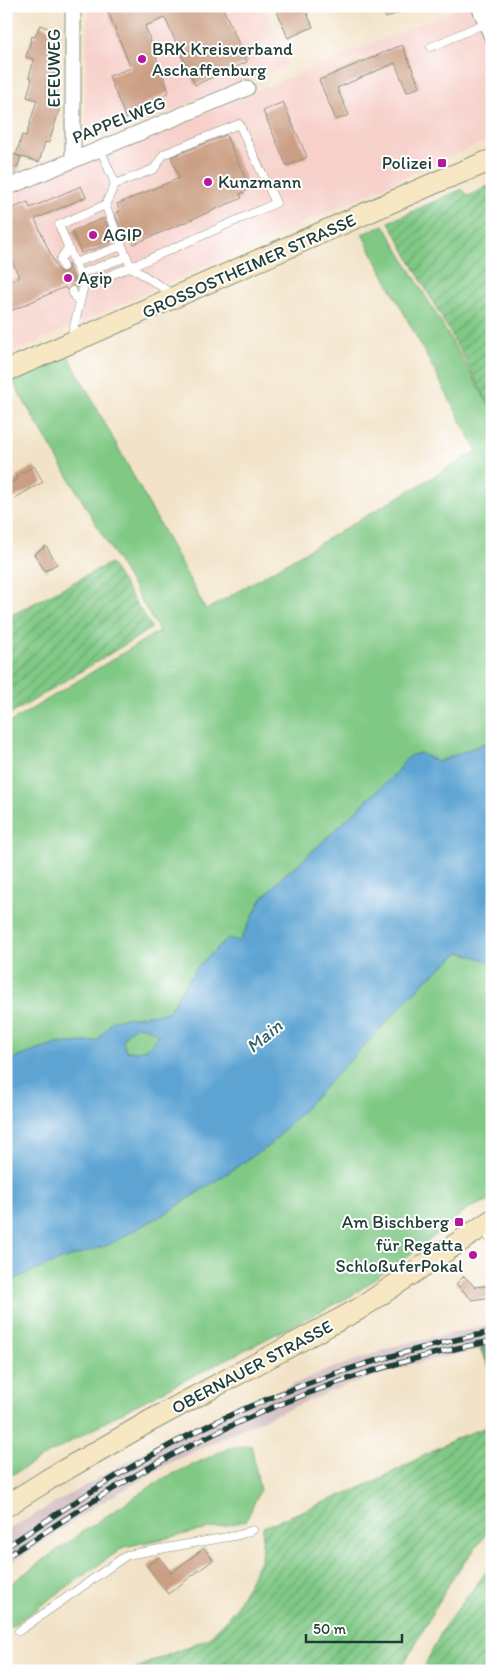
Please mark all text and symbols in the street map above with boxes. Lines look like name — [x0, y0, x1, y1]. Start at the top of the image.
street label: EFEUWEG — [43, 29, 65, 107]
place label: BRK Kreisverband Aschaffenburg — [152, 38, 293, 81]
marker: BRK Kreisverband Aschaffenburg — [136, 53, 148, 65]
street label: PAPPELWEG — [69, 91, 169, 149]
place label: Polizei — [382, 152, 432, 174]
marker: Polizei — [436, 157, 448, 169]
place label: Kunzmann — [218, 171, 302, 193]
marker: Kunzmann — [202, 176, 214, 188]
street label: GROSSOSTHEIMER STRASSE — [139, 209, 359, 323]
place label: AGIP — [103, 224, 142, 246]
marker: AGIP — [87, 229, 99, 241]
place label: Agip — [78, 267, 112, 289]
marker: Agip — [62, 272, 74, 284]
water label: Main — [241, 1014, 287, 1058]
place label: Am Bischberg — [342, 1211, 450, 1233]
marker: Am Bischberg — [453, 1216, 465, 1228]
place label: für Regatta SchloßuferPokal — [336, 1234, 464, 1277]
marker: für Regatta SchloßuferPokal — [467, 1249, 479, 1261]
street label: OBERNAUER STRASSE — [168, 1315, 336, 1419]
scale bar — [306, 1612, 402, 1644]
text: 50 m — [313, 1620, 346, 1638]

